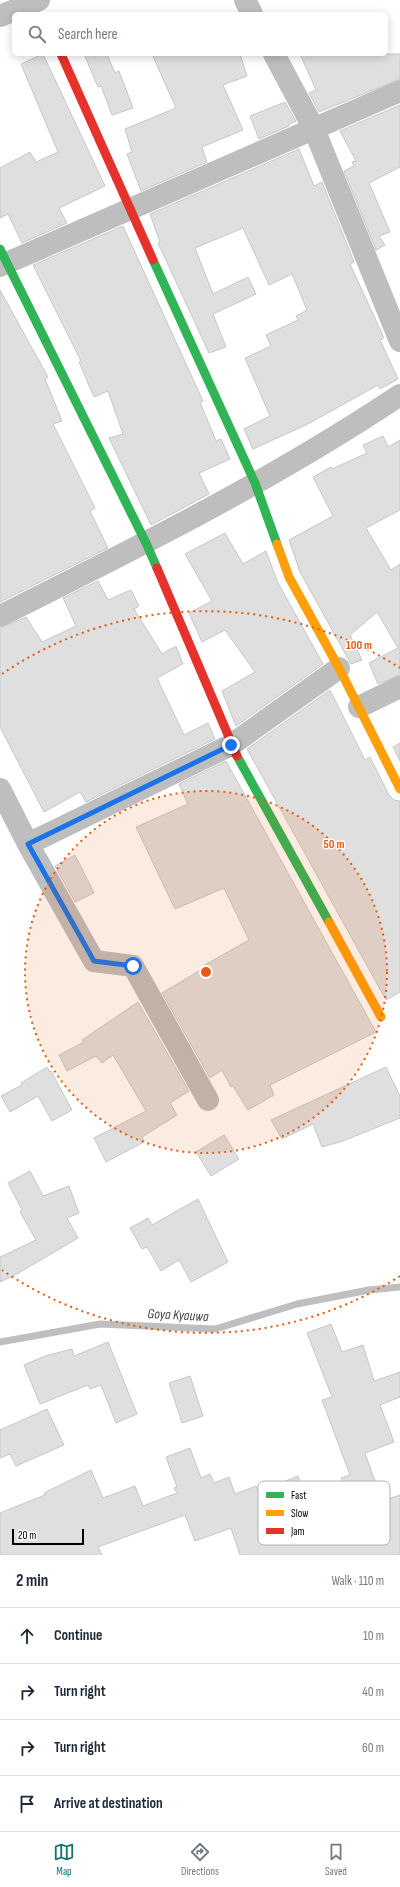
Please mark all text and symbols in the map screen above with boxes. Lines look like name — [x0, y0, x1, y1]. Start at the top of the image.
search box — [12, 12, 388, 56]
icon: search — [26, 23, 48, 45]
text: Search here — [58, 25, 118, 44]
text: 100 m — [346, 638, 372, 653]
route end — [222, 736, 240, 754]
text: 50 m — [324, 837, 344, 852]
route start — [124, 957, 142, 975]
centre of rings — [199, 965, 213, 979]
water label: Goya Kyauwa — [147, 1305, 209, 1325]
legend — [258, 1481, 390, 1545]
text: Fast — [291, 1489, 307, 1502]
text: Slow — [291, 1507, 308, 1520]
text: Jam — [290, 1525, 305, 1538]
scale bar — [12, 1527, 84, 1546]
text: 20 m — [18, 1529, 36, 1542]
text: 2 min — [16, 1571, 48, 1591]
text: Walk · 110 m — [331, 1573, 384, 1589]
icon: ahead — [16, 1625, 38, 1647]
text: Continue — [54, 1626, 103, 1645]
text: 10 m — [363, 1628, 384, 1644]
icon: right — [16, 1681, 38, 1703]
text: Turn right — [54, 1682, 106, 1701]
text: 40 m — [362, 1684, 384, 1700]
icon: right — [16, 1737, 38, 1759]
text: Turn right — [54, 1738, 106, 1757]
text: 60 m — [362, 1740, 384, 1756]
icon: arrive — [16, 1793, 38, 1815]
text: Arrive at destination — [54, 1794, 163, 1813]
tab: Map — [53, 1841, 75, 1878]
tab: Directions — [181, 1841, 219, 1878]
tab: Saved — [325, 1841, 347, 1878]

